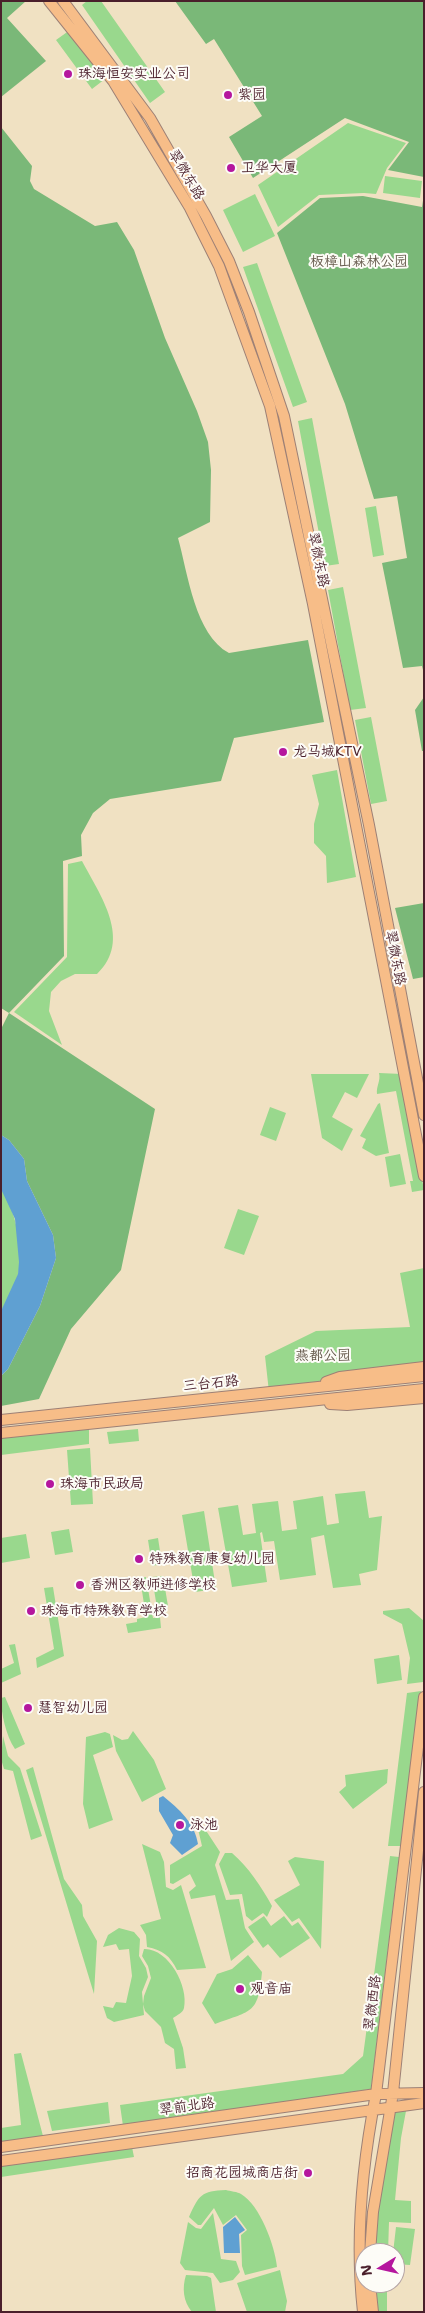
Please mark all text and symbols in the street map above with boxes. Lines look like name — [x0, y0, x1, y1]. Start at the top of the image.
place label: 珠海恒安实业公司 — [78, 66, 190, 82]
marker: 珠海恒安实业公司 — [62, 68, 74, 80]
place label: 紫园 — [238, 87, 266, 103]
marker: 紫园 — [222, 89, 234, 101]
street label: 翠微东路 — [164, 147, 208, 203]
place label: 卫华大厦 — [241, 160, 297, 176]
marker: 卫华大厦 — [225, 162, 237, 174]
park label: 板樟山森林公园 — [310, 254, 408, 270]
street label: 翠微东路 — [304, 531, 332, 589]
place label: 龙马城KTV — [293, 744, 362, 760]
marker: 龙马城KTV — [277, 746, 289, 758]
street label: 翠微东路 — [381, 929, 409, 987]
park label: 燕都公园 — [295, 1348, 351, 1364]
street label: 三台石路 — [182, 1373, 240, 1395]
place label: 珠海市民政局 — [60, 1476, 144, 1492]
marker: 珠海市民政局 — [44, 1478, 56, 1490]
place label: 特殊教育康复幼儿园 — [149, 1551, 275, 1567]
marker: 特殊教育康复幼儿园 — [133, 1553, 145, 1565]
place label: 香洲区教师进修学校 — [90, 1577, 216, 1593]
marker: 香洲区教师进修学校 — [74, 1579, 86, 1591]
place label: 珠海市特殊教育学校 — [41, 1603, 167, 1619]
marker: 珠海市特殊教育学校 — [25, 1605, 37, 1617]
place label: 慧智幼儿园 — [38, 1700, 108, 1716]
marker: 慧智幼儿园 — [22, 1702, 34, 1714]
place label: 泳池 — [190, 1817, 218, 1833]
marker: 泳池 — [174, 1819, 186, 1831]
street label: 翠微西路 — [361, 1974, 385, 2032]
place label: 观音庙 — [250, 1981, 292, 1997]
marker: 观音庙 — [234, 1983, 246, 1995]
street label: 翠前北路 — [158, 2095, 216, 2119]
place label: 招商花园城商店街 — [186, 2165, 298, 2181]
marker: 招商花园城商店街 — [302, 2167, 314, 2179]
north arrow — [355, 2243, 405, 2293]
text: N — [356, 2263, 376, 2277]

